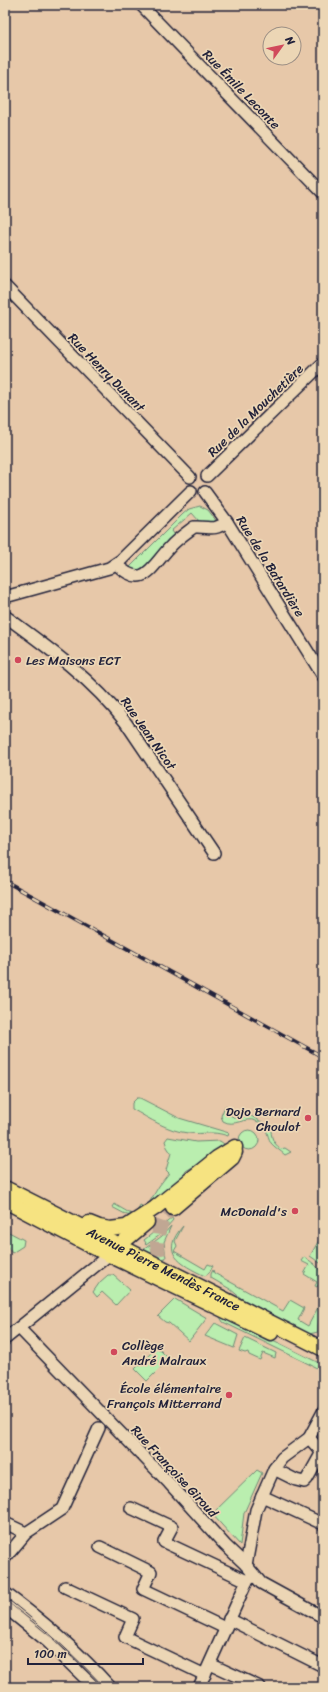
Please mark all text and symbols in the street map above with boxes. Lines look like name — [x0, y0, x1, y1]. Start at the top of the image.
north arrow — [262, 26, 302, 66]
text: N — [279, 32, 300, 50]
street label: Rue Émile Leconte — [197, 44, 286, 135]
street label: Rue Henry Dunant — [62, 327, 151, 418]
street label: Rue de la Mouchetière — [202, 358, 309, 463]
street label: Rue de la Batardière — [230, 511, 311, 622]
place label: Les Maisons ECT — [26, 649, 122, 672]
marker: Les Maisons ECT — [13, 655, 23, 665]
street label: Rue Jean Nicot — [115, 692, 183, 775]
place label: Dojo Bernard Choulot — [226, 1100, 301, 1138]
marker: Dojo Bernard Choulot — [303, 1113, 313, 1123]
place label: McDonald's — [221, 1200, 287, 1223]
marker: McDonald's — [290, 1206, 300, 1216]
street label: Avenue Pierre Mendès France — [82, 1220, 245, 1318]
place label: Collège André Malraux — [121, 1334, 206, 1372]
marker: Collège André Malraux — [109, 1347, 119, 1357]
place label: École élémentaire François Mitterrand — [107, 1377, 222, 1415]
marker: École élémentaire François Mitterrand — [224, 1390, 234, 1400]
street label: Rue Françoise Giroud — [125, 1420, 225, 1524]
scale bar — [28, 1640, 143, 1666]
text: 100 m — [34, 1643, 67, 1665]

